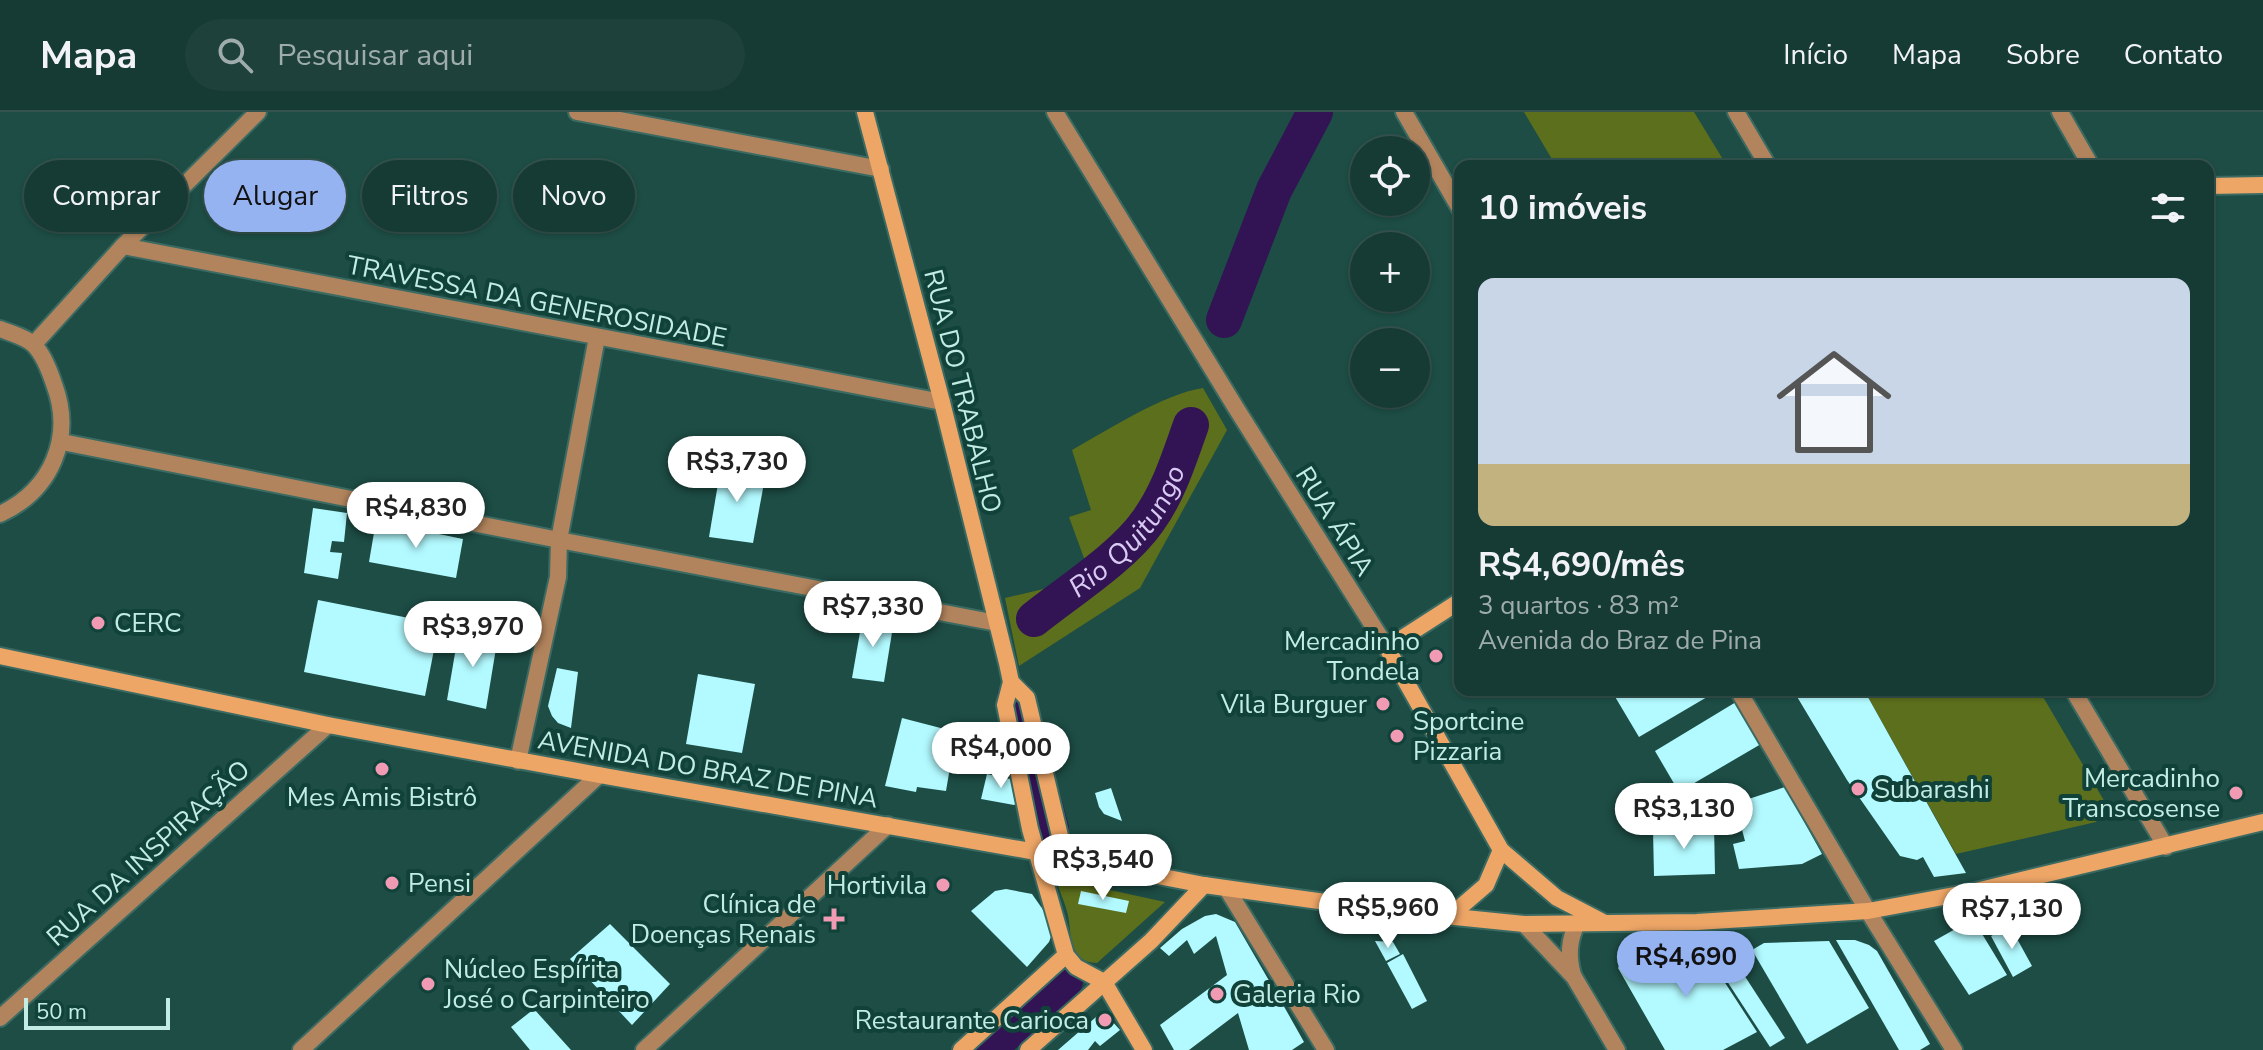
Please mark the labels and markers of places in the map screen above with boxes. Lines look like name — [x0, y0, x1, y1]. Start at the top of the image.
pin: R$3,730 — [663, 436, 811, 504]
pin: R$4,830 — [342, 482, 490, 550]
pin: R$7,330 — [799, 581, 947, 649]
pin: R$3,970 — [399, 601, 547, 669]
place label: CERC — [114, 606, 181, 641]
marker: CERC — [89, 614, 107, 632]
place label: Mercadinho Tondela — [1284, 624, 1420, 689]
marker: Mercadinho Tondela — [1427, 647, 1445, 665]
place label: Vila Burguer — [1220, 687, 1368, 722]
marker: Vila Burguer — [1374, 695, 1392, 713]
place label: Sportcine Pizzaria — [1413, 704, 1524, 769]
pin: R$4,000 — [927, 722, 1075, 790]
marker: Sportcine Pizzaria — [1388, 727, 1406, 745]
marker: Mes Amis Bistrô — [373, 760, 391, 778]
place label: Mercadinho Transcosense — [2062, 761, 2220, 826]
place label: Subarashi — [1874, 772, 1990, 807]
place label: Mes Amis Bistrô — [287, 780, 477, 815]
marker: Subarashi — [1849, 780, 1867, 798]
pin: R$3,130 — [1610, 783, 1758, 851]
marker: Mercadinho Transcosense — [2227, 784, 2245, 802]
pin: R$3,540 — [1029, 834, 1177, 902]
place label: Pensi — [408, 866, 471, 901]
place label: Hortivila — [827, 868, 927, 903]
marker: Pensi — [383, 874, 401, 892]
marker: Hortivila — [934, 876, 952, 894]
pin: R$5,960 — [1314, 882, 1462, 950]
pin: R$7,130 — [1938, 883, 2086, 951]
place label: Clínica de Doenças Renais — [631, 887, 816, 952]
marker: Clínica de Doenças Renais — [823, 908, 845, 930]
pin: R$4,690 — [1612, 931, 1760, 999]
place label: Núcleo Espírita José o Carpinteiro — [443, 952, 650, 1017]
marker: Núcleo Espírita José o Carpinteiro — [419, 975, 437, 993]
place label: Galeria Rio — [1233, 977, 1361, 1012]
marker: Galeria Rio — [1208, 985, 1226, 1003]
place label: Restaurante Carioca — [855, 1003, 1089, 1038]
marker: Restaurante Carioca — [1096, 1011, 1114, 1029]

